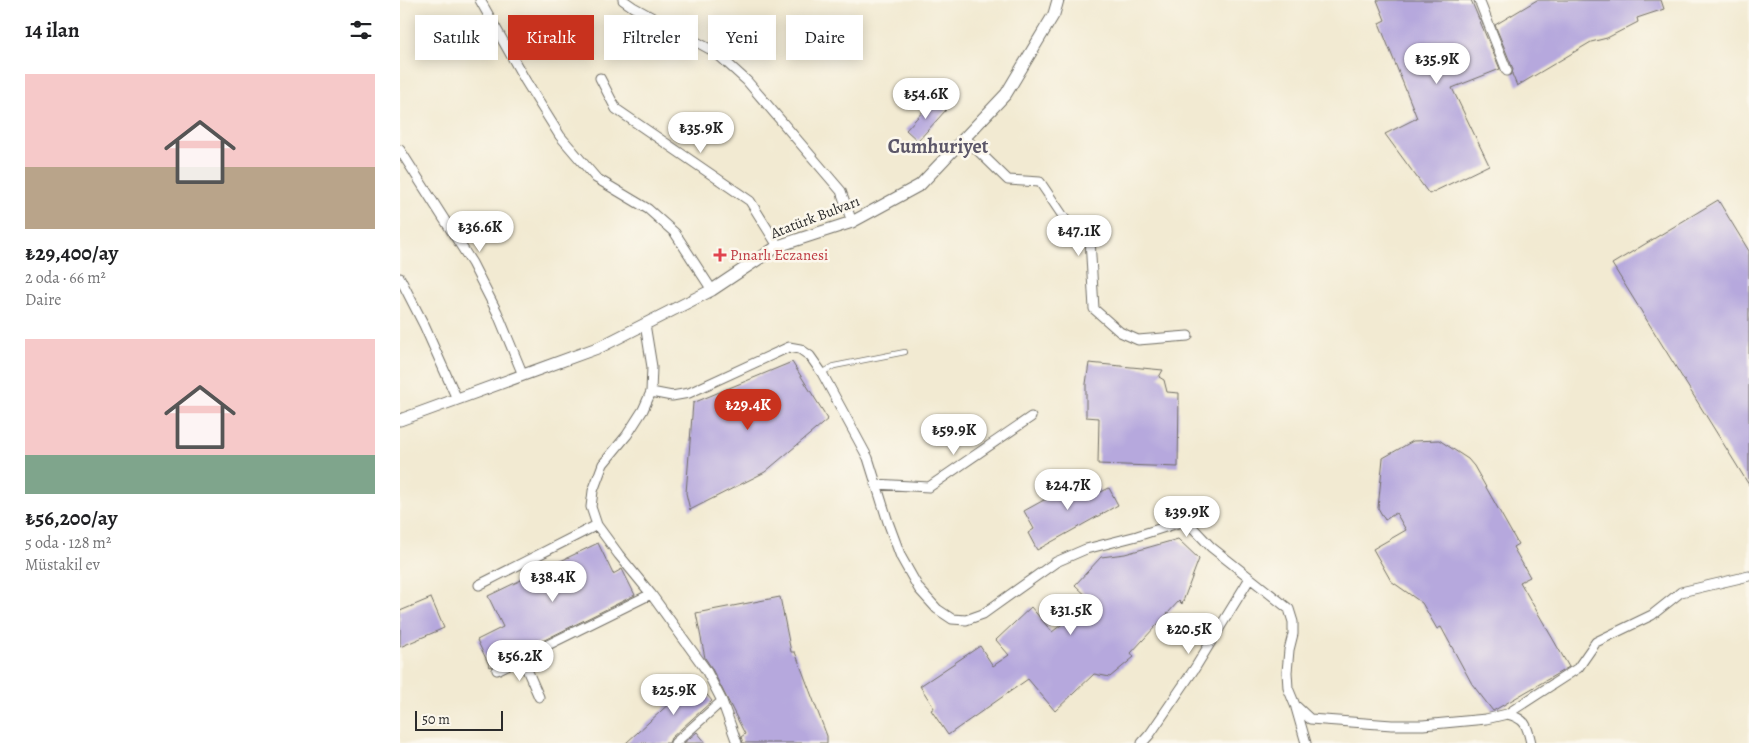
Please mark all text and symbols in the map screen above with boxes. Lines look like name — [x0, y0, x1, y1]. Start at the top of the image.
chip: Satılık — [415, 15, 498, 60]
chip: Kiralık — [508, 15, 594, 60]
chip: Filtreler — [604, 15, 698, 60]
chip: Yeni — [708, 15, 776, 60]
chip: Daire — [786, 15, 863, 60]
text: 14 ilan — [25, 16, 80, 44]
icon: filters — [347, 16, 375, 44]
pin: ₺35.9K — [1396, 42, 1478, 85]
text: ₺35.9K — [1415, 48, 1459, 70]
pin: ₺54.6K — [885, 78, 967, 120]
text: ₺54.6K — [904, 83, 948, 105]
icon: home — [155, 107, 245, 197]
pin: ₺35.9K — [660, 112, 742, 154]
text: ₺35.9K — [679, 117, 723, 139]
district label: Cumhuriyet — [888, 133, 989, 160]
street label: Atatürk Bulvarı — [767, 191, 862, 244]
pin: ₺36.6K — [439, 210, 521, 253]
pin: ₺47.1K — [1038, 214, 1120, 257]
text: ₺36.6K — [458, 216, 502, 238]
text: ₺47.1K — [1058, 220, 1100, 242]
text: ₺29,400/ay — [25, 239, 118, 267]
place label: Pınarlı Eczanesi — [730, 245, 828, 265]
marker: Pınarlı Eczanesi — [714, 249, 726, 261]
text: 2 oda · 66 m² — [25, 267, 106, 289]
text: Daire — [25, 289, 61, 311]
icon: home — [155, 372, 245, 462]
pin: ₺29.4K — [707, 388, 789, 431]
text: ₺29.4K — [725, 394, 771, 416]
pin: ₺59.9K — [913, 414, 995, 456]
text: ₺59.9K — [932, 419, 976, 441]
pin: ₺24.7K — [1027, 468, 1109, 511]
text: ₺24.7K — [1046, 474, 1090, 496]
pin: ₺39.9K — [1146, 496, 1228, 538]
text: ₺39.9K — [1165, 501, 1209, 523]
text: ₺56,200/ay — [25, 504, 117, 532]
text: 5 oda · 128 m² — [25, 532, 111, 554]
text: Müstakil ev — [25, 554, 100, 576]
pin: ₺38.4K — [512, 560, 594, 603]
text: ₺38.4K — [531, 566, 575, 588]
pin: ₺31.5K — [1030, 594, 1112, 636]
text: ₺31.5K — [1050, 599, 1092, 621]
pin: ₺20.5K — [1148, 612, 1230, 655]
text: ₺20.5K — [1166, 618, 1212, 640]
pin: ₺56.2K — [479, 640, 561, 682]
text: ₺56.2K — [498, 645, 542, 667]
pin: ₺25.9K — [633, 674, 715, 716]
text: ₺25.9K — [652, 679, 696, 701]
scale bar — [415, 708, 502, 731]
text: 50 m — [422, 710, 450, 729]

